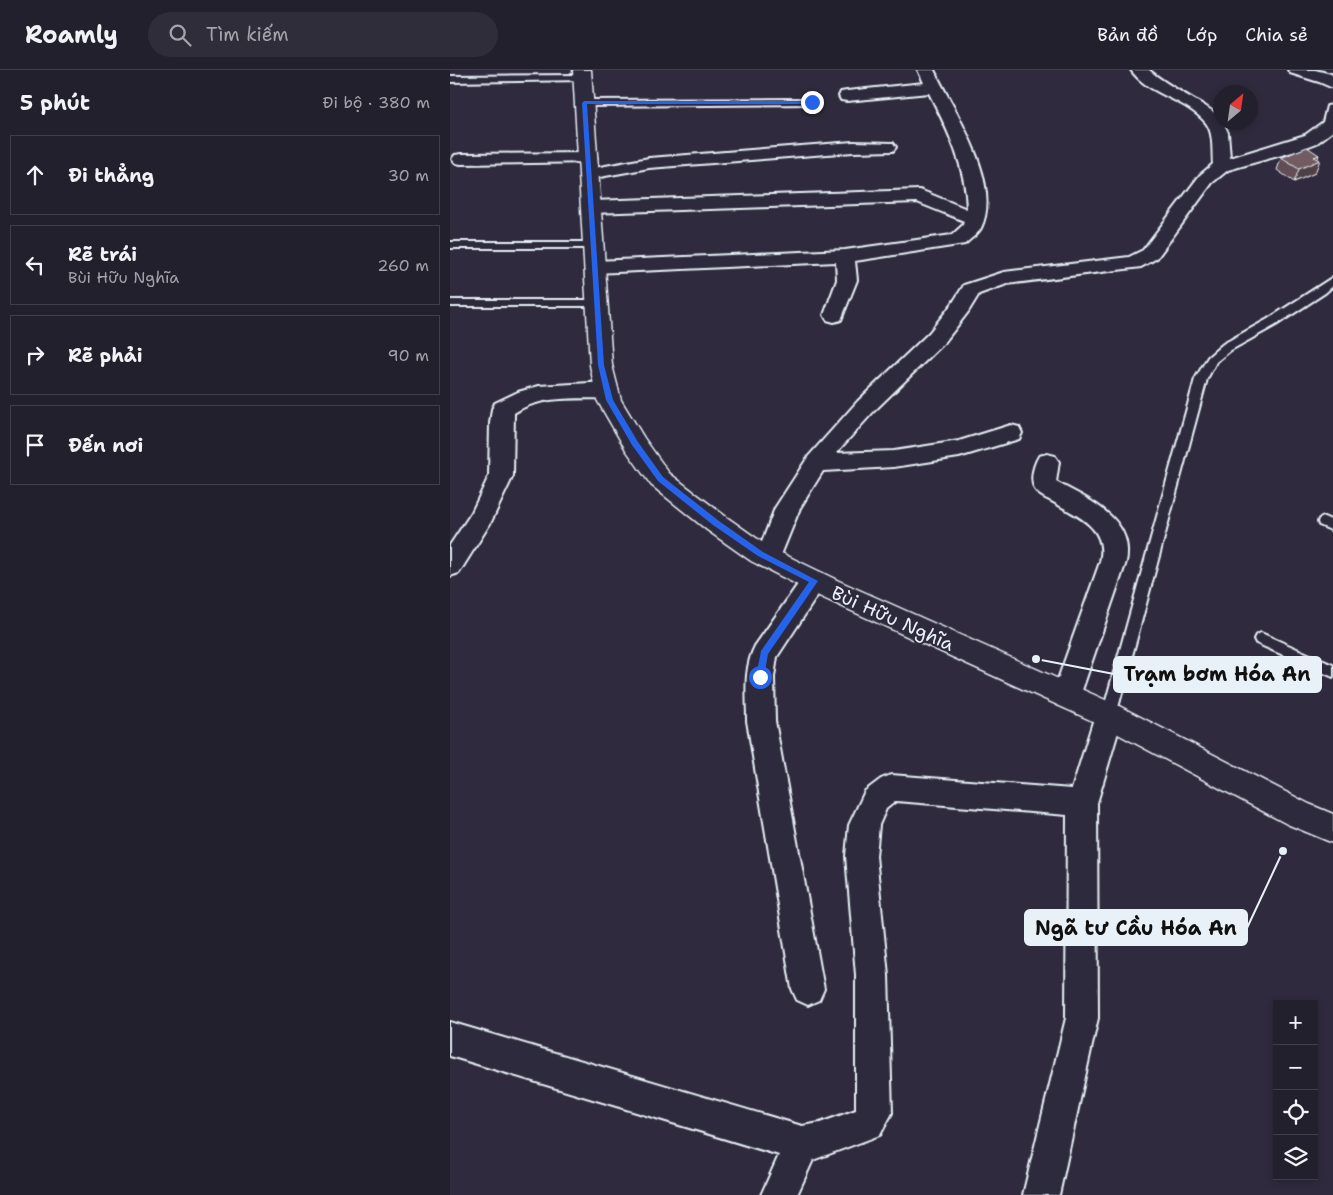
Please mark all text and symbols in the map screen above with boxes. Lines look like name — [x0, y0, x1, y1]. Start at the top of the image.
search box — [148, 12, 498, 57]
text: Roamly — [25, 19, 118, 51]
icon: search — [166, 21, 194, 49]
text: Tìm kiếm — [206, 22, 289, 47]
text: Bản đồ — [1097, 23, 1158, 47]
text: Lớp — [1186, 23, 1217, 47]
text: Chia sẻ — [1245, 23, 1308, 47]
north arrow — [1213, 85, 1258, 130]
text: 5 phút — [20, 89, 90, 117]
route end — [801, 91, 824, 114]
text: Đi bộ · 380 m — [323, 92, 430, 113]
icon: ahead — [21, 161, 49, 189]
text: Đi thẳng — [68, 163, 154, 188]
text: 30 m — [388, 165, 429, 186]
text: Rẽ trái — [68, 242, 137, 267]
icon: left — [21, 251, 49, 279]
text: 260 m — [377, 255, 429, 276]
text: Bùi Hữu Nghĩa — [68, 267, 179, 288]
icon: right — [21, 341, 49, 369]
text: Rẽ phải — [68, 343, 143, 368]
text: 90 m — [388, 345, 429, 366]
icon: arrive — [21, 431, 49, 459]
text: Đến nơi — [68, 433, 143, 458]
street label: Bùi Hữu Nghĩa — [827, 580, 958, 657]
callout: Trạm bơm Hóa An — [1114, 657, 1321, 692]
text: Trạm bơm Hóa An — [1124, 661, 1310, 687]
route start — [749, 666, 772, 689]
callout: Ngã tư Cầu Hóa An — [1025, 910, 1247, 945]
text: Ngã tư Cầu Hóa An — [1035, 915, 1237, 941]
map controls — [1273, 1000, 1318, 1180]
button: + — [1273, 1000, 1318, 1045]
button: − — [1273, 1045, 1318, 1090]
button: locate — [1273, 1090, 1318, 1135]
button: layers — [1273, 1135, 1318, 1180]

